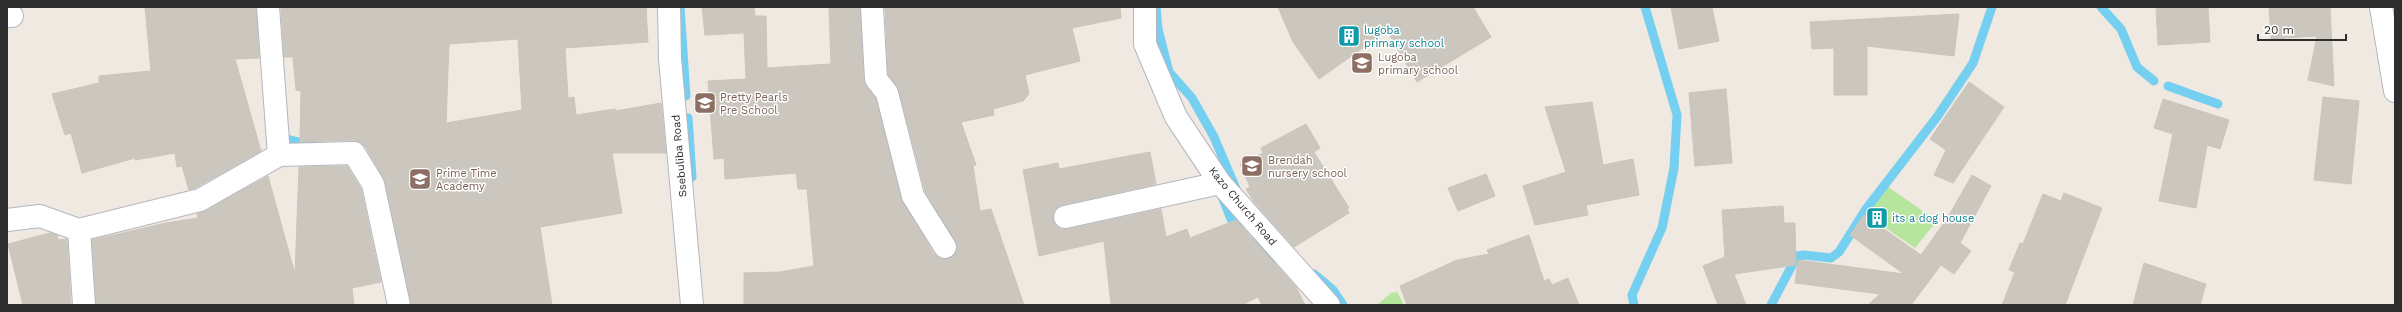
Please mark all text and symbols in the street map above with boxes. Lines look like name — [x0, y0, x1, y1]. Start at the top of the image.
scale bar — [2258, 16, 2346, 42]
building icon: lugoba primary school — [1336, 23, 1362, 49]
text: 20 m — [2264, 23, 2294, 37]
place label: lugoba primary school — [1364, 24, 1445, 50]
school or university icon: Lugoba primary school — [1349, 50, 1375, 76]
place label: Lugoba primary school — [1378, 51, 1459, 77]
school or university icon: Pretty Pearls Pre School — [692, 90, 718, 116]
place label: Pretty Pearls Pre School — [720, 91, 788, 117]
street label: Ssebuliba Road — [669, 114, 690, 198]
school or university icon: Brendah nursery school — [1239, 153, 1265, 179]
place label: Brendah nursery school — [1268, 154, 1348, 180]
street label: Kazo Church Road — [1206, 164, 1279, 248]
school or university icon: Prime Time Academy — [407, 166, 433, 192]
place label: Prime Time Academy — [436, 167, 497, 193]
building icon: its a dog house — [1864, 205, 1890, 231]
place label: its a dog house — [1892, 212, 1974, 225]

